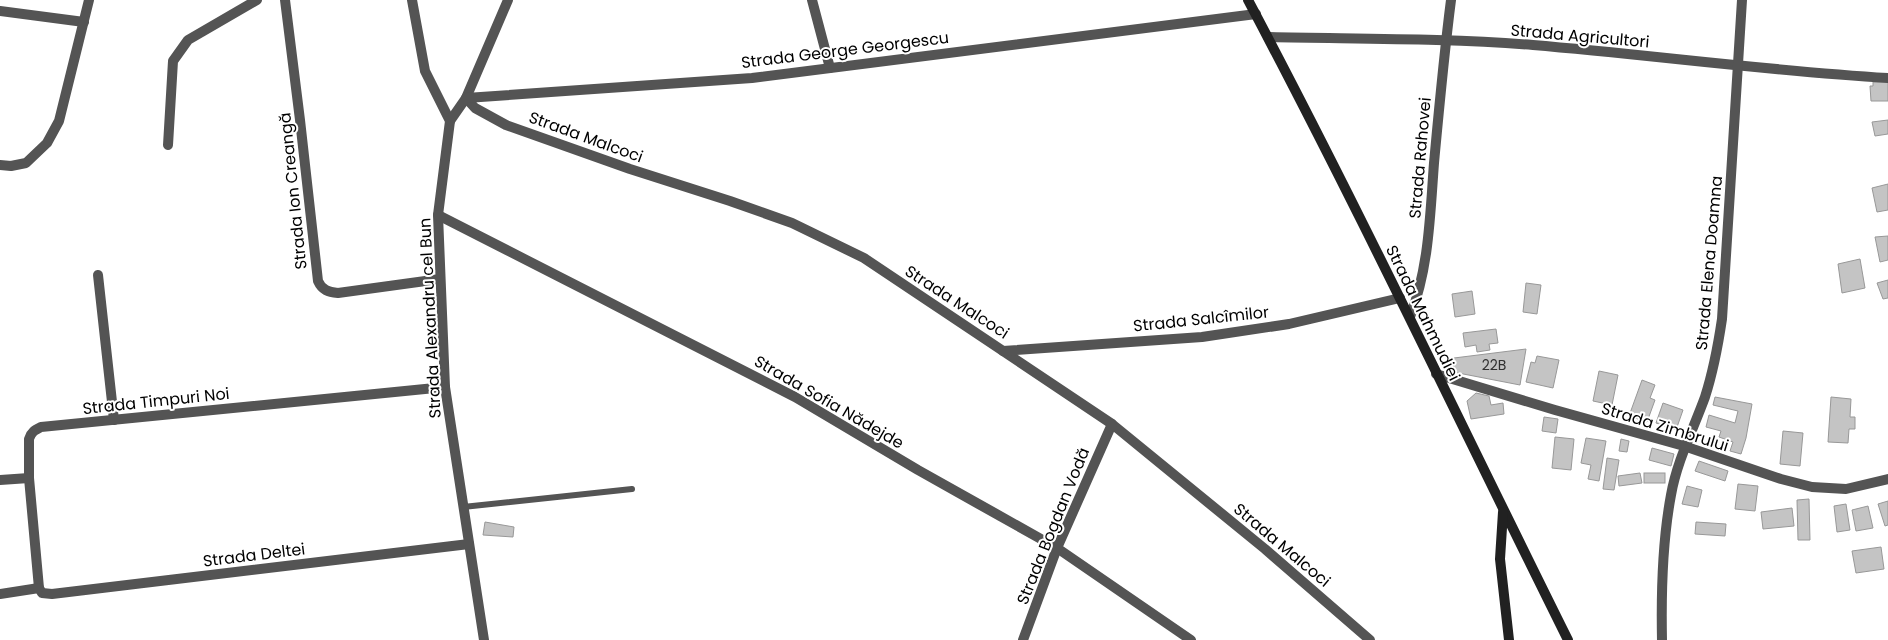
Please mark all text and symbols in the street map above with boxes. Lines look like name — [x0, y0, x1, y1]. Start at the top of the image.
street label: Strada Agricultori — [1510, 18, 1650, 54]
street label: Strada George Georgescu — [740, 26, 950, 74]
street label: Strada Rahovei — [1403, 96, 1437, 220]
street label: Strada Malcoci — [526, 106, 646, 168]
street label: Strada Ion Creangă — [273, 111, 313, 271]
street label: Strada Elena Doamna — [1690, 175, 1728, 351]
street label: Strada Alexandru cel Bun — [413, 217, 447, 419]
street label: Strada Mahmudiei — [1380, 241, 1466, 385]
street label: Strada Malcoci — [900, 260, 1014, 344]
street label: Strada Salcîmilor — [1132, 300, 1270, 338]
street label: Strada Sofia Nădejde — [750, 350, 908, 454]
house number: 22B — [1482, 355, 1506, 375]
street label: Strada Timpuri Noi — [81, 382, 231, 420]
street label: Strada Zimbrului — [1598, 397, 1732, 457]
street label: Strada Bogdan Vodă — [1011, 444, 1095, 608]
street label: Strada Malcoci — [1229, 498, 1335, 592]
street label: Strada Deltei — [202, 537, 306, 573]

